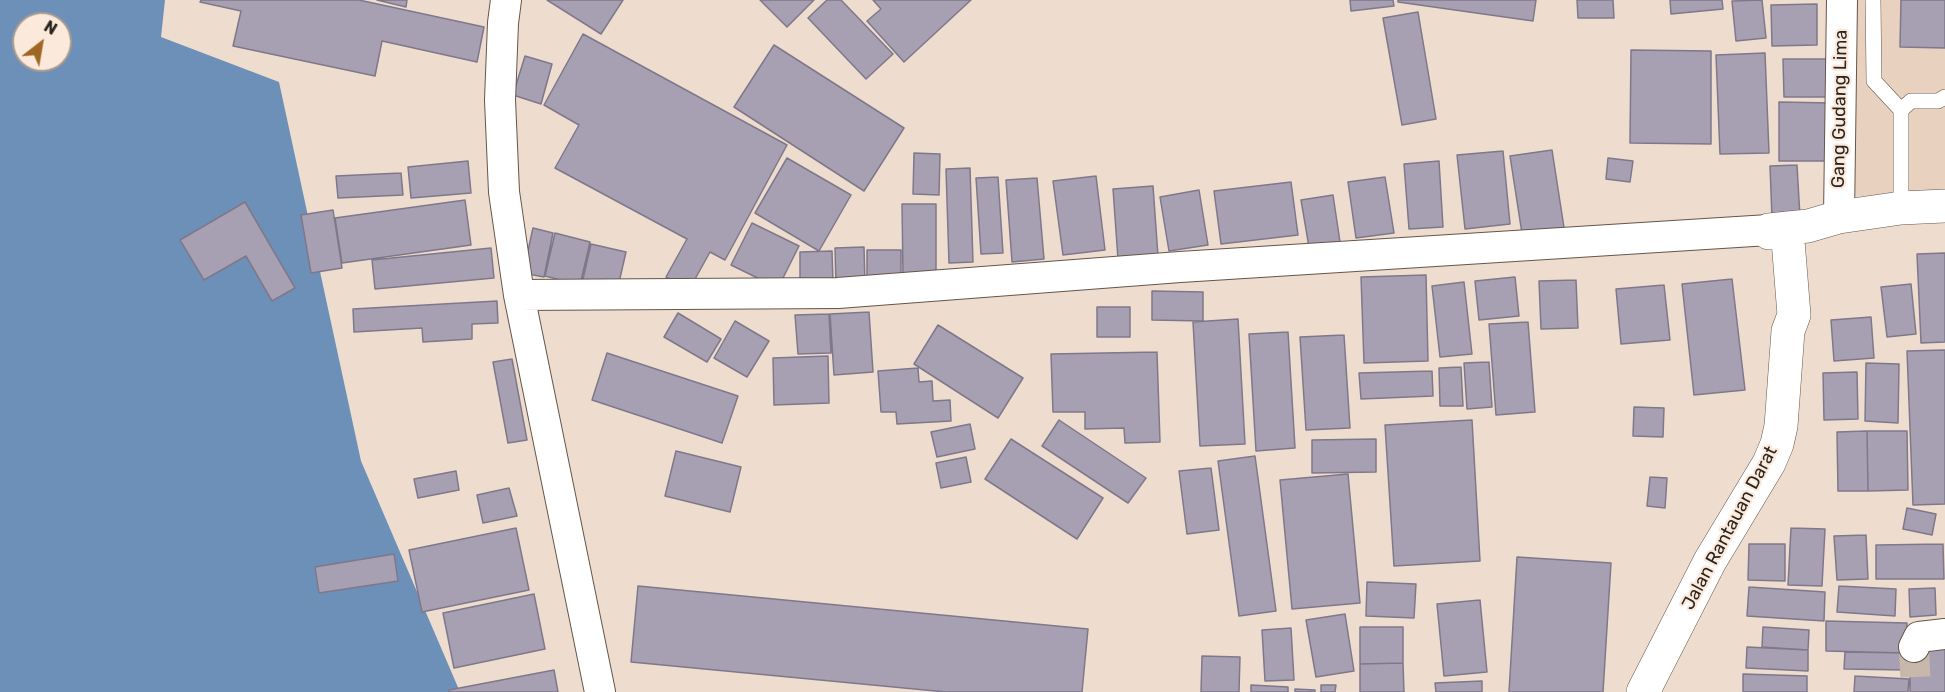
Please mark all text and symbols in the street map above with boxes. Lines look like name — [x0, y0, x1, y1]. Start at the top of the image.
north arrow — [12, 12, 72, 72]
text: N — [41, 17, 60, 39]
street label: Gang Gudang Lima — [1828, 30, 1852, 188]
street label: Jalan Rantauan Darat — [1678, 442, 1782, 614]

